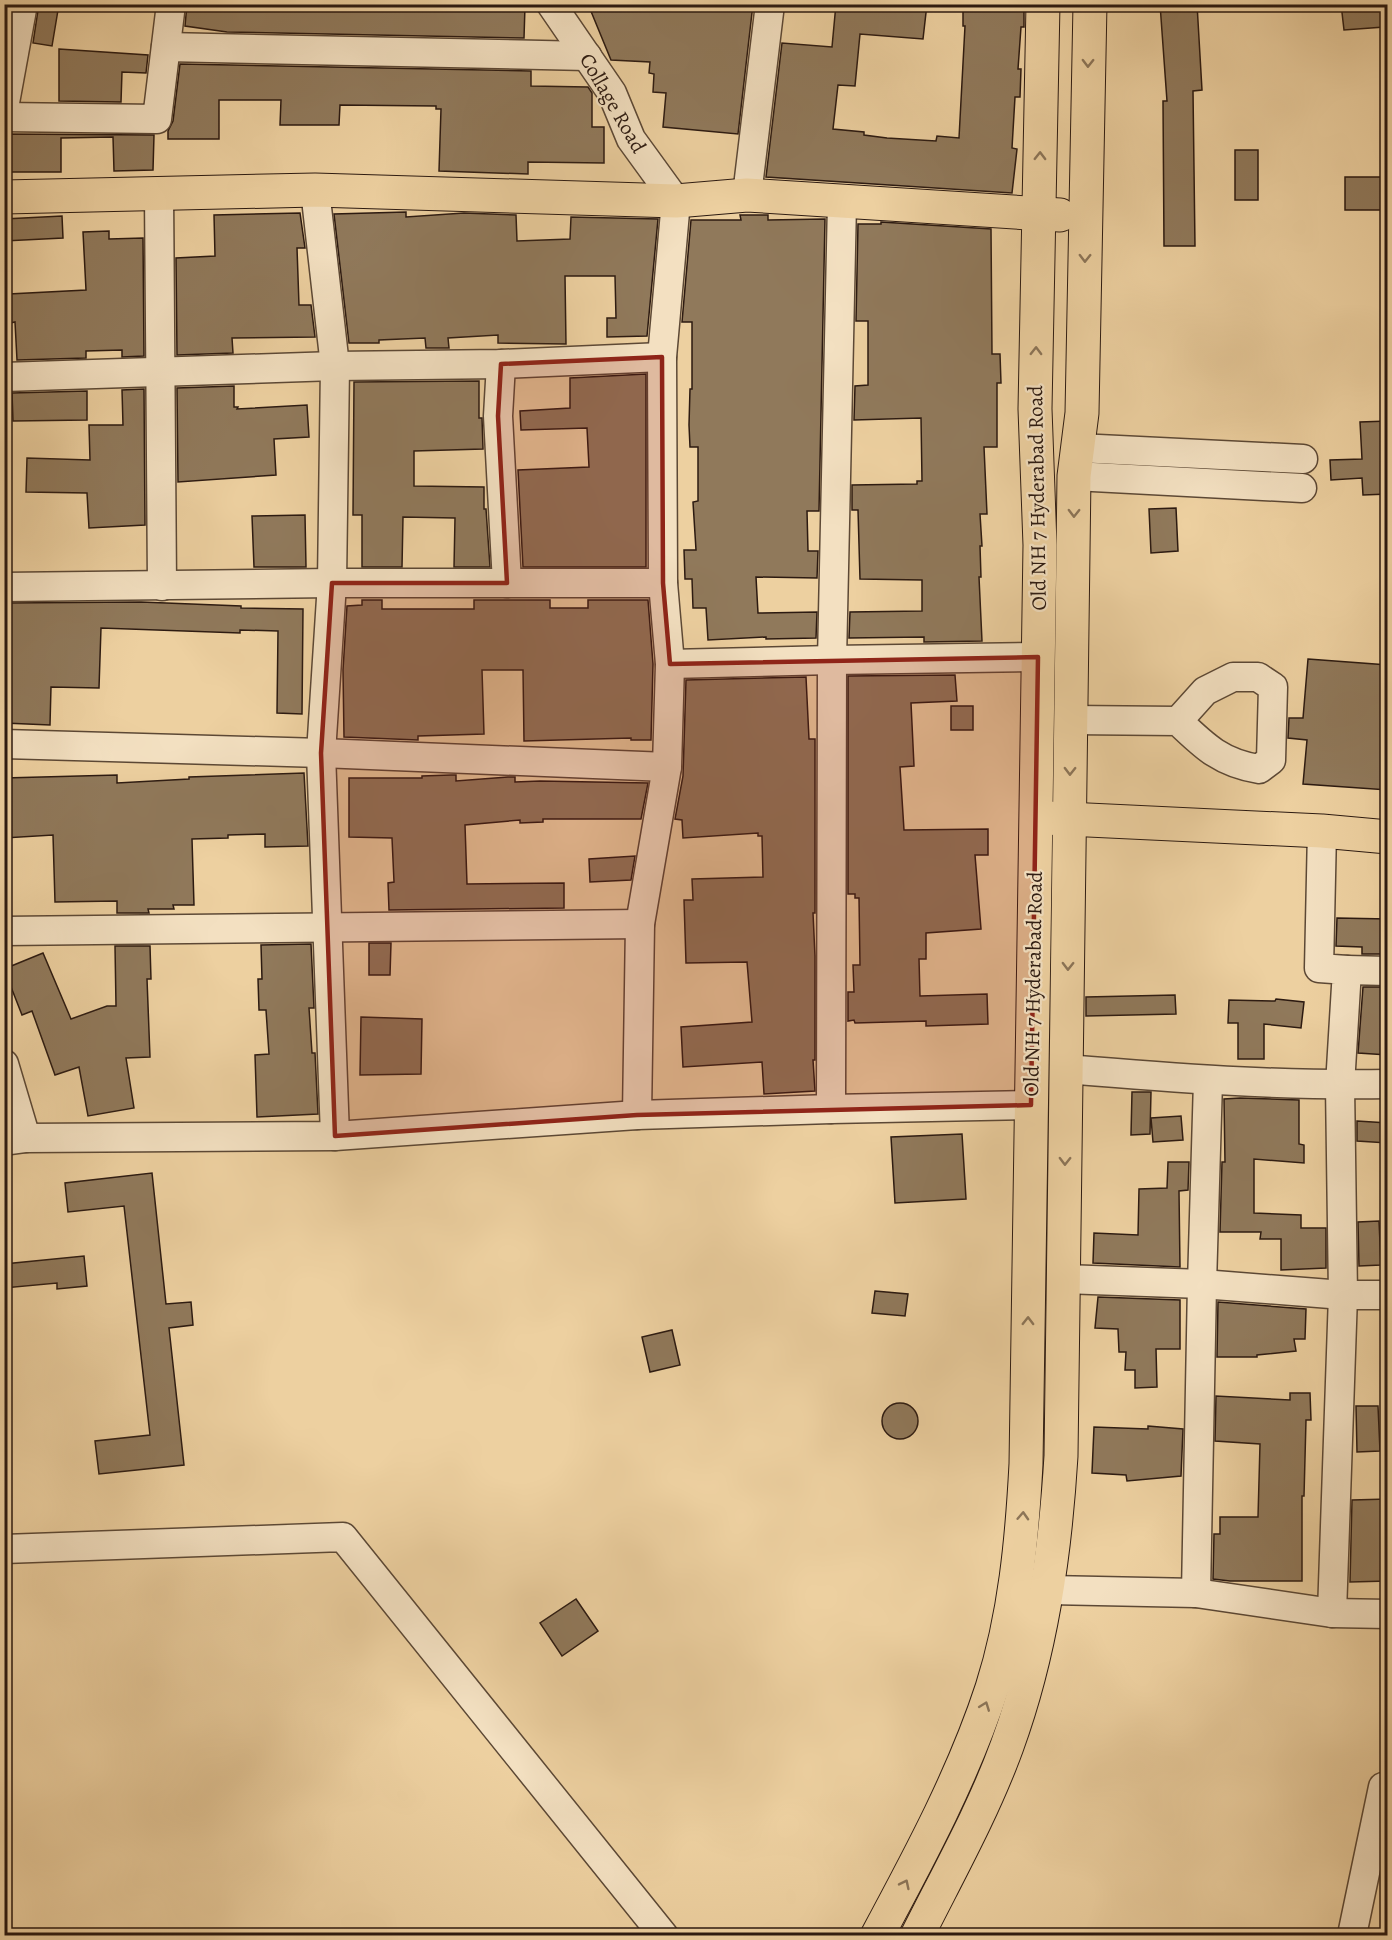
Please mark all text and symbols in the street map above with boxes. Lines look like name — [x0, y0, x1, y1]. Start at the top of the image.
street label: Collage Road — [573, 48, 653, 159]
one-way arrow — [1082, 58, 1095, 67]
one-way arrow — [1034, 152, 1047, 161]
one-way arrow — [1079, 253, 1091, 262]
one-way arrow — [1030, 346, 1043, 355]
street label: Old NH 7 Hyderabad Road — [1021, 384, 1053, 611]
one-way arrow — [1068, 509, 1080, 518]
one-way arrow — [1064, 767, 1076, 776]
street label: Old NH 7 Hyderabad Road — [1017, 870, 1049, 1097]
one-way arrow — [1061, 962, 1074, 971]
one-way arrow — [1059, 1157, 1071, 1166]
one-way arrow — [1022, 1316, 1034, 1325]
one-way arrow — [1017, 1511, 1030, 1520]
one-way arrow — [978, 1701, 990, 1712]
one-way arrow — [897, 1879, 909, 1890]

